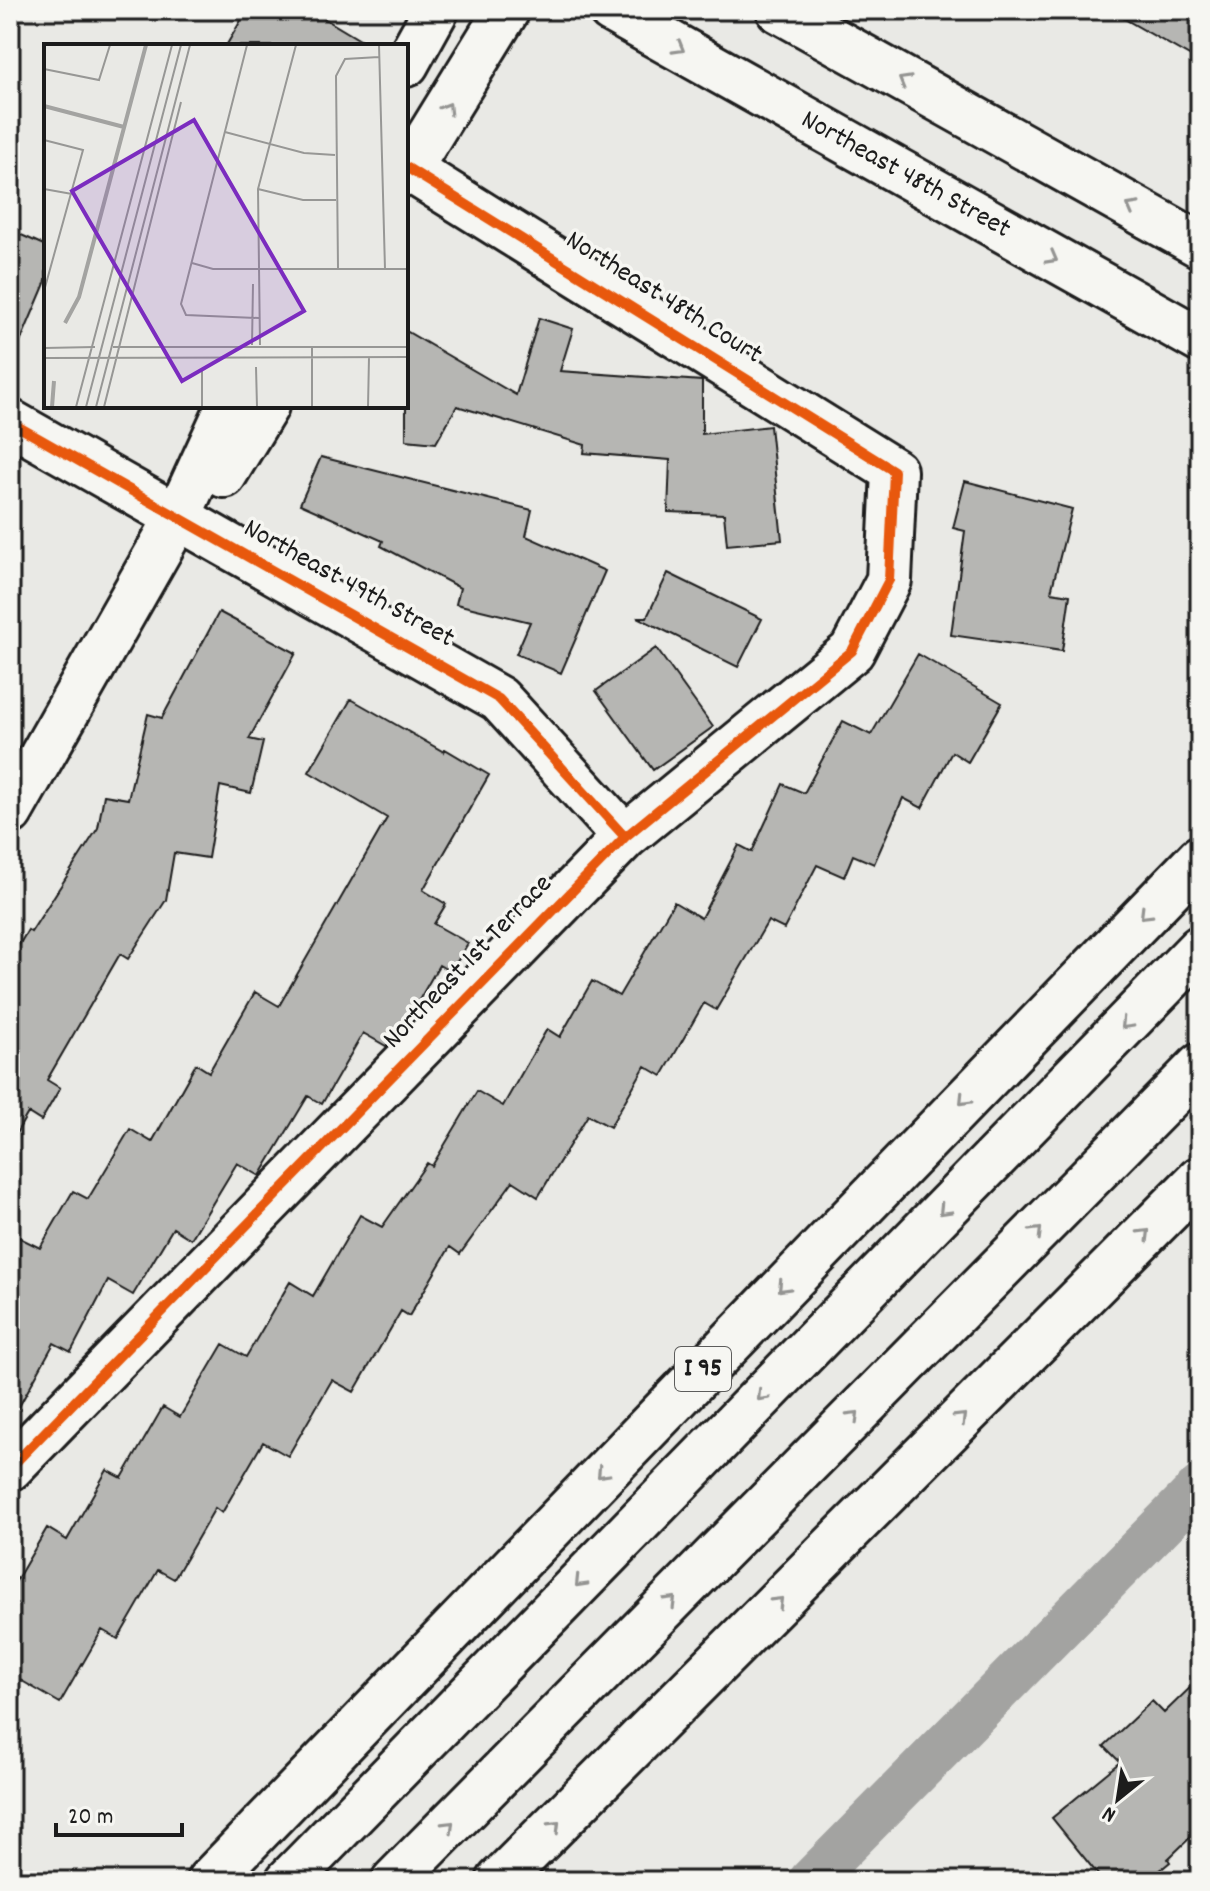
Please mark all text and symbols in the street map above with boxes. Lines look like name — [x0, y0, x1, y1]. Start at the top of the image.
one-way arrow — [670, 39, 685, 54]
inset map — [44, 44, 408, 408]
one-way arrow — [898, 75, 913, 91]
one-way arrow — [437, 102, 452, 116]
street label: Northeast 48th Street — [793, 102, 1017, 250]
one-way arrow — [1125, 202, 1140, 217]
street label: Northeast 48th Court — [557, 222, 769, 376]
one-way arrow — [1043, 248, 1057, 264]
street label: Northeast 49th Street — [235, 510, 461, 660]
street label: Northeast 1st Terrace — [375, 867, 563, 1059]
one-way arrow — [1140, 905, 1154, 919]
one-way arrow — [1121, 1015, 1135, 1029]
one-way arrow — [958, 1091, 973, 1105]
one-way arrow — [939, 1201, 953, 1215]
one-way arrow — [1028, 1227, 1042, 1241]
one-way arrow — [1136, 1229, 1150, 1243]
one-way arrow — [778, 1278, 792, 1292]
road number: I 95 — [675, 1347, 731, 1391]
one-way arrow — [757, 1387, 771, 1401]
one-way arrow — [845, 1411, 859, 1425]
one-way arrow — [952, 1413, 966, 1427]
one-way arrow — [597, 1464, 611, 1478]
one-way arrow — [575, 1573, 590, 1587]
one-way arrow — [662, 1596, 676, 1610]
one-way arrow — [769, 1597, 783, 1611]
north arrow — [1078, 1759, 1158, 1839]
scale bar — [56, 1787, 182, 1837]
text: N — [1097, 1797, 1122, 1829]
text: 20 m — [68, 1801, 114, 1835]
one-way arrow — [439, 1820, 454, 1835]
one-way arrow — [545, 1821, 560, 1835]

